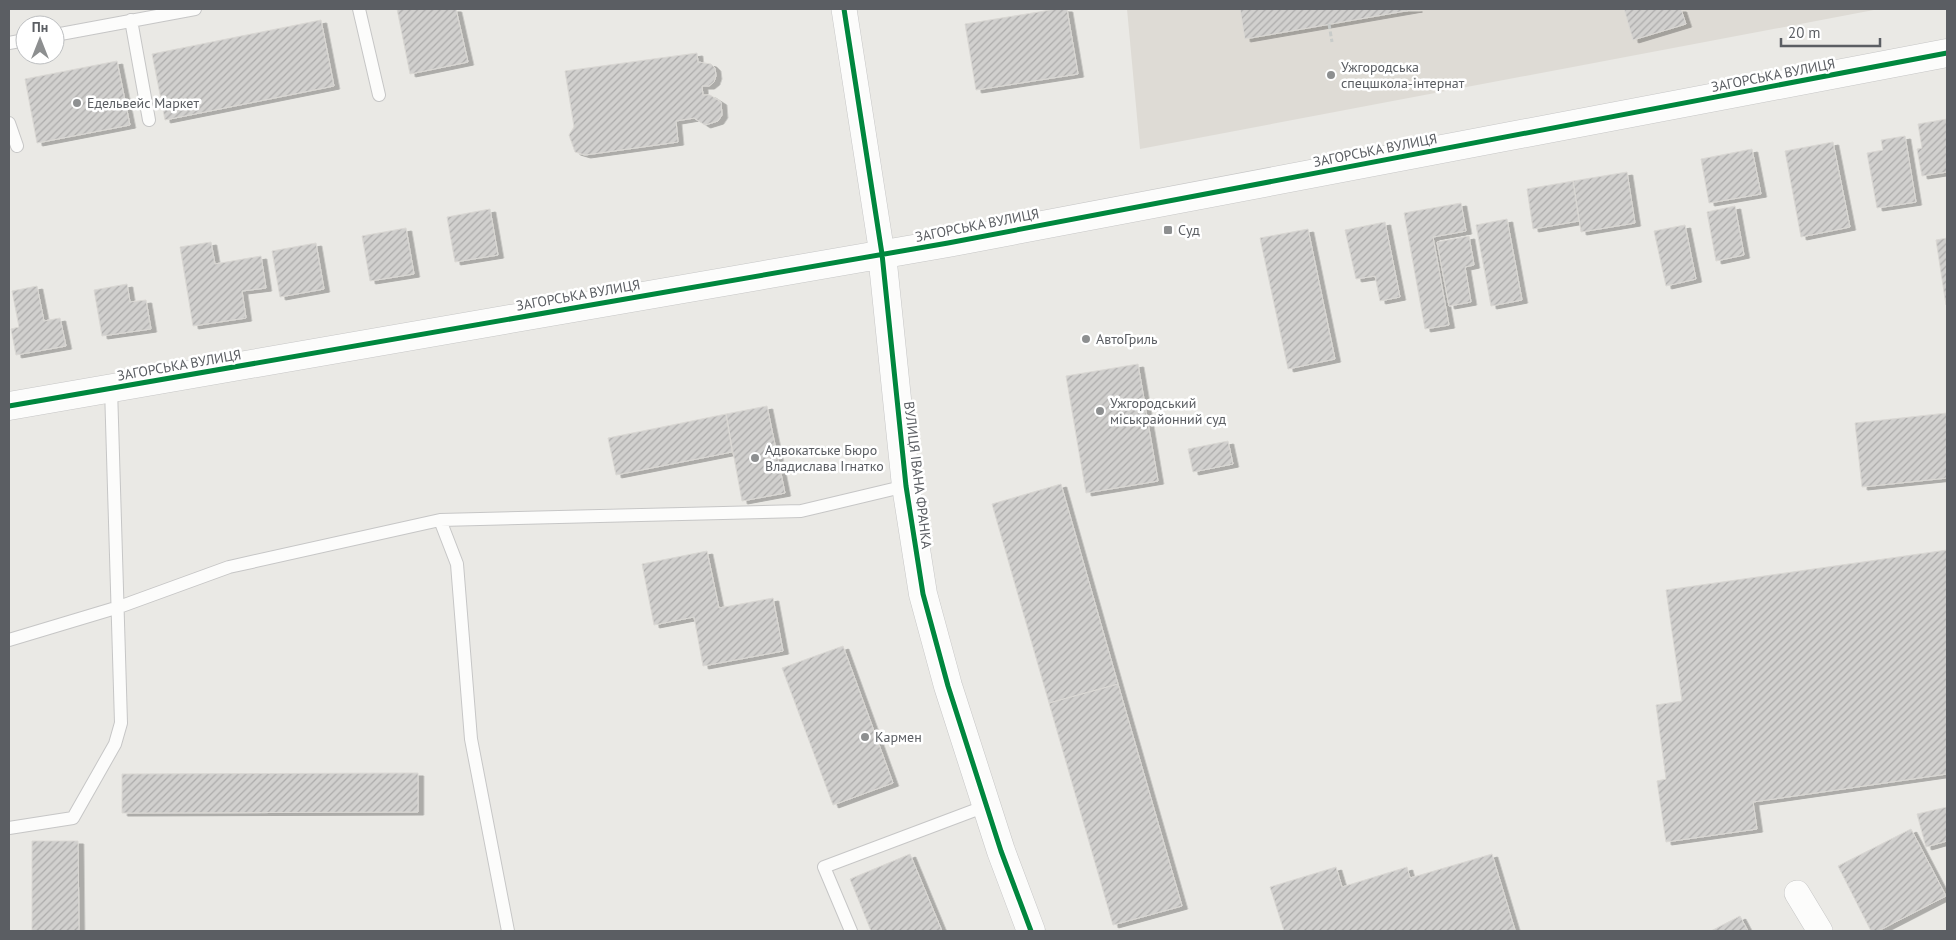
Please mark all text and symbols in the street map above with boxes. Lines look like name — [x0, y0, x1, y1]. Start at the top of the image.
north arrow — [15, 15, 65, 65]
scale bar — [1781, 15, 1880, 47]
text: Пн — [32, 18, 48, 36]
text: 20 m — [1788, 23, 1821, 42]
street label: ЗАГОРСЬКА ВУЛИЦЯ — [1710, 54, 1836, 96]
place label: Ужгородська спецшкола-інтернат — [1341, 58, 1465, 92]
marker: Ужгородська спецшкола-інтернат — [1325, 69, 1337, 81]
place label: Едельвейс Маркет — [87, 94, 199, 112]
marker: Едельвейс Маркет — [71, 97, 83, 109]
street label: ЗАГОРСЬКА ВУЛИЦЯ — [1312, 129, 1438, 171]
street label: ЗАГОРСЬКА ВУЛИЦЯ — [914, 204, 1040, 246]
place label: Суд — [1178, 221, 1200, 239]
marker: Суд — [1162, 224, 1174, 236]
street label: ЗАГОРСЬКА ВУЛИЦЯ — [514, 275, 642, 315]
place label: АвтоГриль — [1096, 330, 1158, 348]
marker: АвтоГриль — [1080, 333, 1092, 345]
street label: ЗАГОРСЬКА ВУЛИЦЯ — [115, 345, 243, 385]
place label: Ужгородський міськрайонний суд — [1110, 394, 1227, 428]
street label: ВУЛИЦЯ ІВАНА ФРАНКА — [900, 400, 936, 551]
marker: Ужгородський міськрайонний суд — [1094, 405, 1106, 417]
place label: Адвокатське Бюро Владислава Ігнатко — [765, 441, 884, 475]
marker: Адвокатське Бюро Владислава Ігнатко — [749, 452, 761, 464]
place label: Кармен — [875, 728, 922, 746]
marker: Кармен — [859, 731, 871, 743]

